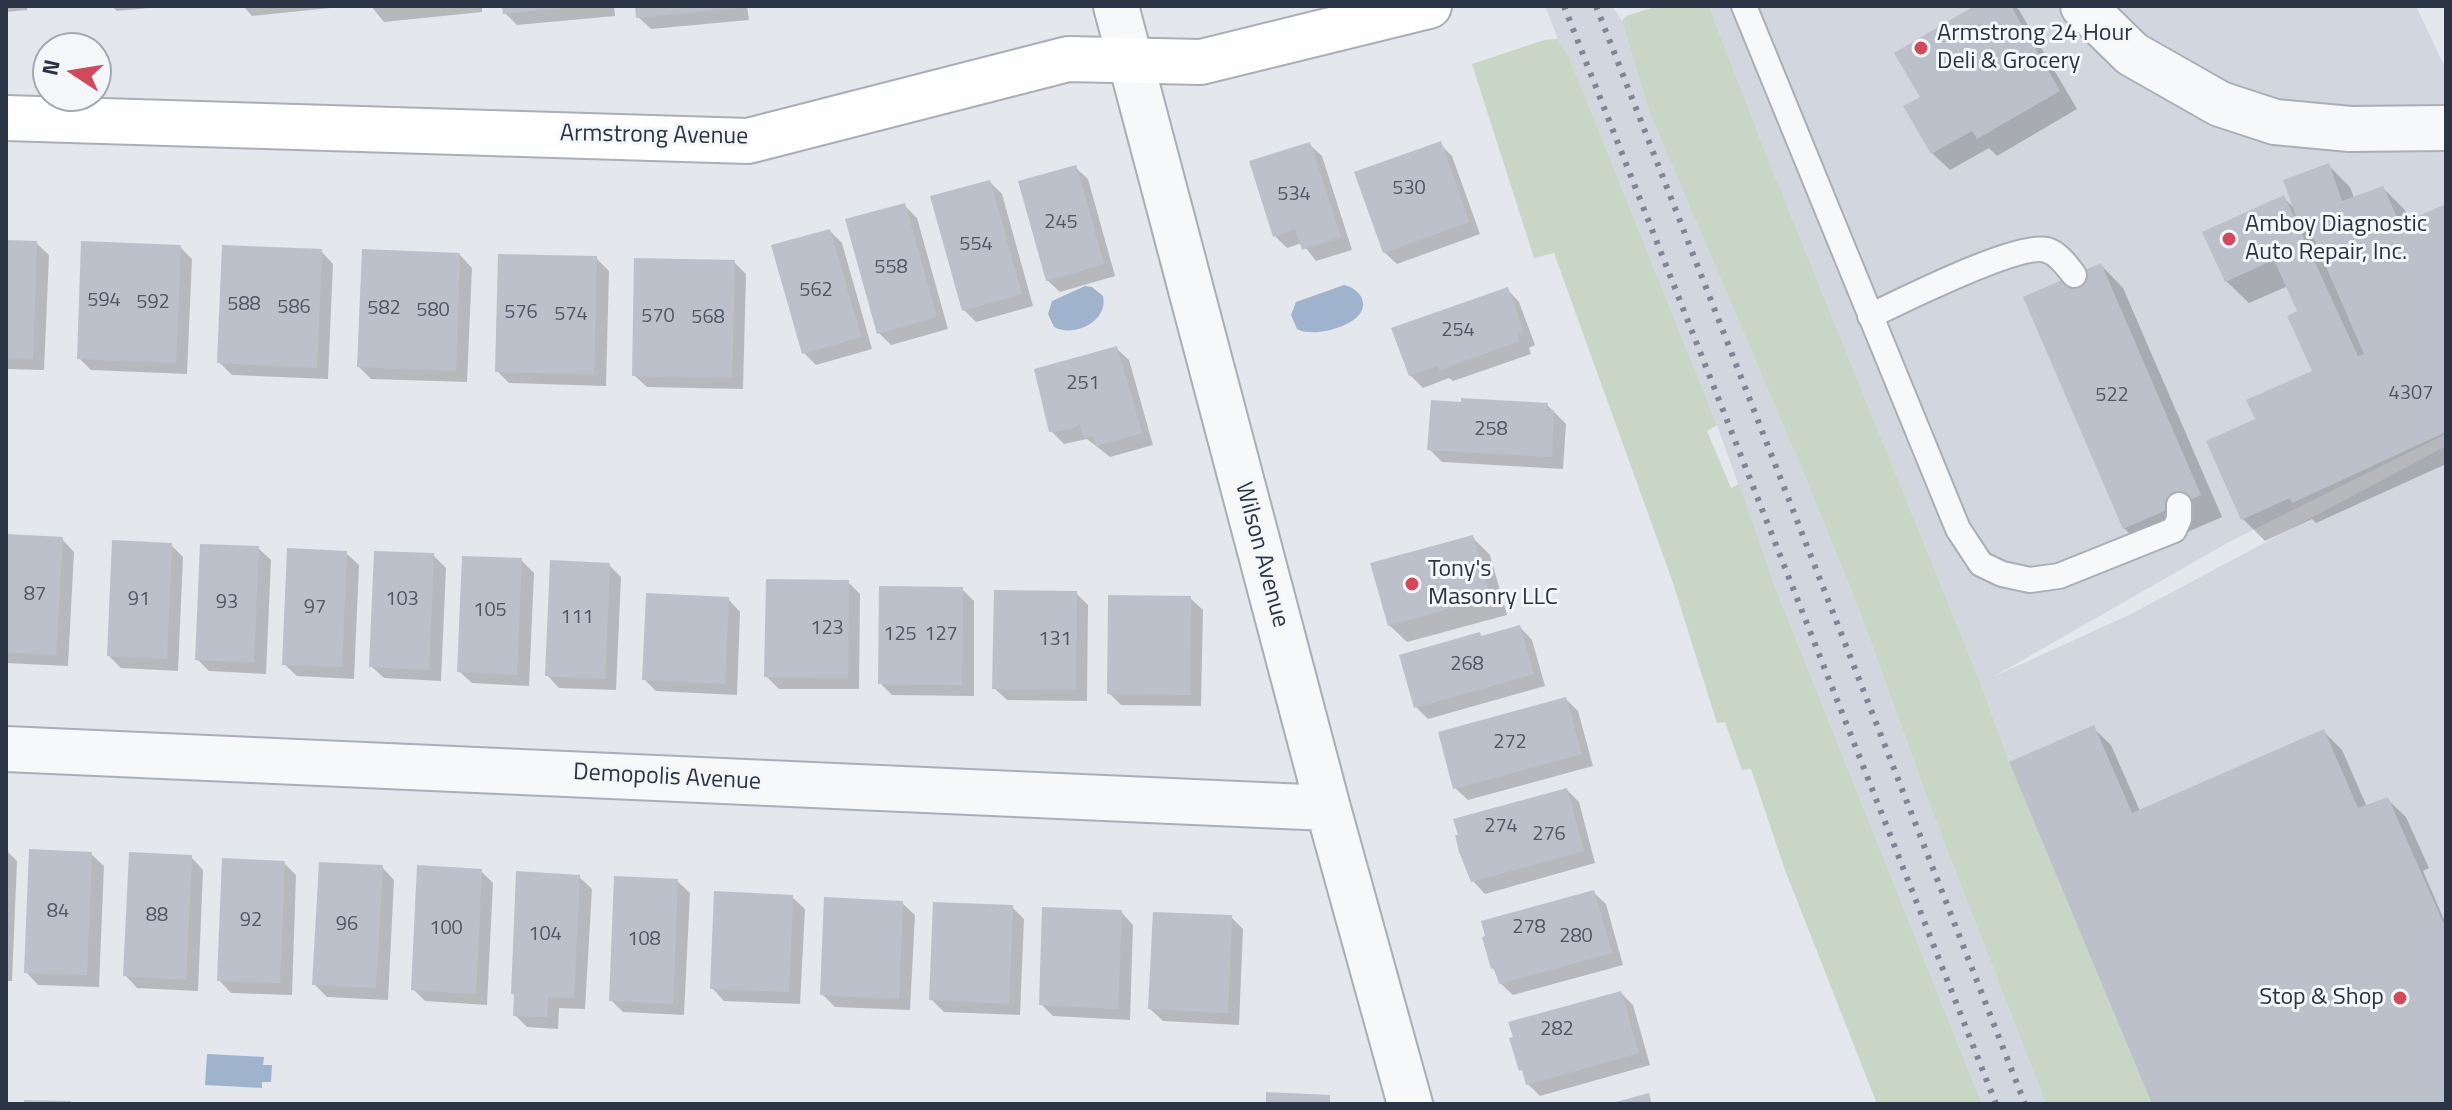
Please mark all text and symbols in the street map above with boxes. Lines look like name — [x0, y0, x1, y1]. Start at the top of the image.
place label: Armstrong 24 Hour Deli & Grocery — [1937, 20, 2132, 76]
north arrow — [32, 32, 112, 112]
marker: Armstrong 24 Hour Deli & Grocery — [1912, 39, 1930, 57]
text: N — [32, 56, 69, 78]
street label: Armstrong Avenue — [559, 120, 749, 152]
house number: 530 — [1392, 177, 1426, 201]
house number: 534 — [1277, 183, 1311, 207]
house number: 245 — [1044, 211, 1078, 235]
place label: Amboy Diagnostic Auto Repair, Inc. — [2245, 211, 2427, 267]
marker: Amboy Diagnostic Auto Repair, Inc. — [2220, 230, 2238, 248]
house number: 554 — [959, 233, 993, 257]
house number: 558 — [874, 256, 908, 280]
house number: 562 — [799, 279, 833, 303]
house number: 594 — [87, 289, 121, 313]
house number: 592 — [136, 291, 170, 315]
house number: 588 — [227, 293, 261, 317]
house number: 586 — [277, 296, 311, 320]
house number: 582 — [367, 297, 401, 321]
house number: 580 — [416, 299, 450, 323]
house number: 576 — [504, 301, 538, 325]
house number: 574 — [554, 303, 588, 327]
house number: 570 — [641, 305, 675, 329]
house number: 568 — [691, 306, 725, 330]
house number: 254 — [1441, 319, 1475, 343]
house number: 251 — [1066, 372, 1100, 396]
house number: 4307 — [2389, 382, 2433, 406]
house number: 522 — [2095, 384, 2129, 408]
house number: 258 — [1474, 418, 1508, 442]
street label: Wilson Avenue — [1228, 479, 1294, 631]
place label: Tony's Masonry LLC — [1428, 556, 1558, 612]
marker: Tony's Masonry LLC — [1403, 575, 1421, 593]
house number: 87 — [24, 583, 46, 607]
house number: 91 — [128, 588, 150, 612]
house number: 103 — [385, 588, 419, 612]
house number: 93 — [216, 591, 238, 615]
house number: 97 — [304, 596, 326, 620]
house number: 105 — [473, 599, 507, 623]
house number: 111 — [560, 606, 594, 630]
house number: 123 — [810, 617, 844, 641]
house number: 125 — [883, 623, 917, 647]
house number: 127 — [924, 623, 958, 647]
house number: 131 — [1038, 628, 1072, 652]
house number: 268 — [1450, 653, 1484, 677]
house number: 272 — [1493, 731, 1527, 755]
street label: Demopolis Avenue — [572, 759, 762, 797]
house number: 274 — [1484, 815, 1518, 839]
house number: 276 — [1532, 823, 1566, 847]
house number: 84 — [47, 900, 69, 924]
house number: 88 — [146, 904, 168, 928]
house number: 92 — [240, 909, 262, 933]
house number: 96 — [336, 913, 358, 937]
house number: 278 — [1512, 916, 1546, 940]
house number: 100 — [429, 917, 463, 941]
house number: 104 — [528, 923, 562, 947]
house number: 280 — [1559, 925, 1593, 949]
house number: 108 — [627, 928, 661, 952]
place label: Stop & Shop — [2259, 984, 2384, 1012]
marker: Stop & Shop — [2391, 989, 2409, 1007]
house number: 282 — [1540, 1018, 1574, 1042]

